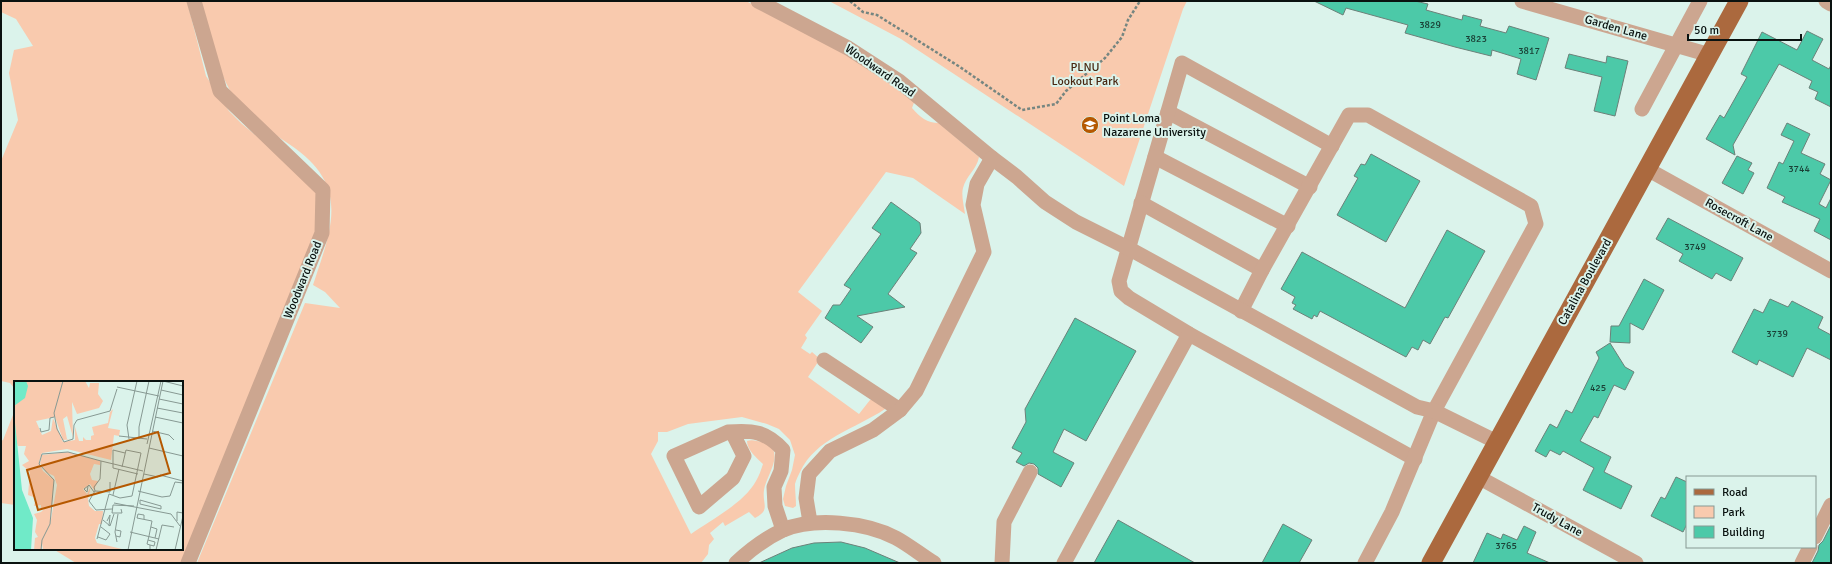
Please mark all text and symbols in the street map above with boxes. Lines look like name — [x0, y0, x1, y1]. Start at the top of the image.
street label: Garden Lane — [1583, 12, 1649, 44]
scale bar — [1688, 16, 1801, 42]
house number: 3829 — [1419, 19, 1441, 31]
text: 50 m — [1694, 23, 1719, 38]
house number: 3823 — [1465, 33, 1487, 45]
street label: Woodward Road — [842, 41, 918, 101]
house number: 3817 — [1518, 45, 1540, 57]
park label: PLNU Lookout Park — [1052, 60, 1118, 89]
place label: Point Loma Nazarene University — [1103, 111, 1206, 140]
school or university icon: Point Loma Nazarene University — [1080, 115, 1100, 135]
house number: 3744 — [1788, 163, 1810, 175]
street label: Rosecroft Lane — [1702, 195, 1776, 245]
street label: Catalina Boulevard — [1555, 236, 1615, 328]
street label: Woodward Road — [281, 239, 325, 321]
house number: 3749 — [1684, 241, 1706, 253]
house number: 3739 — [1766, 328, 1788, 340]
inset map — [14, 381, 183, 550]
house number: 425 — [1590, 382, 1606, 394]
legend — [1686, 476, 1816, 548]
text: Road — [1722, 485, 1748, 500]
street label: Trudy Lane — [1529, 500, 1585, 540]
text: Park — [1722, 505, 1745, 520]
text: Building — [1722, 525, 1765, 540]
house number: 3765 — [1495, 540, 1517, 552]

